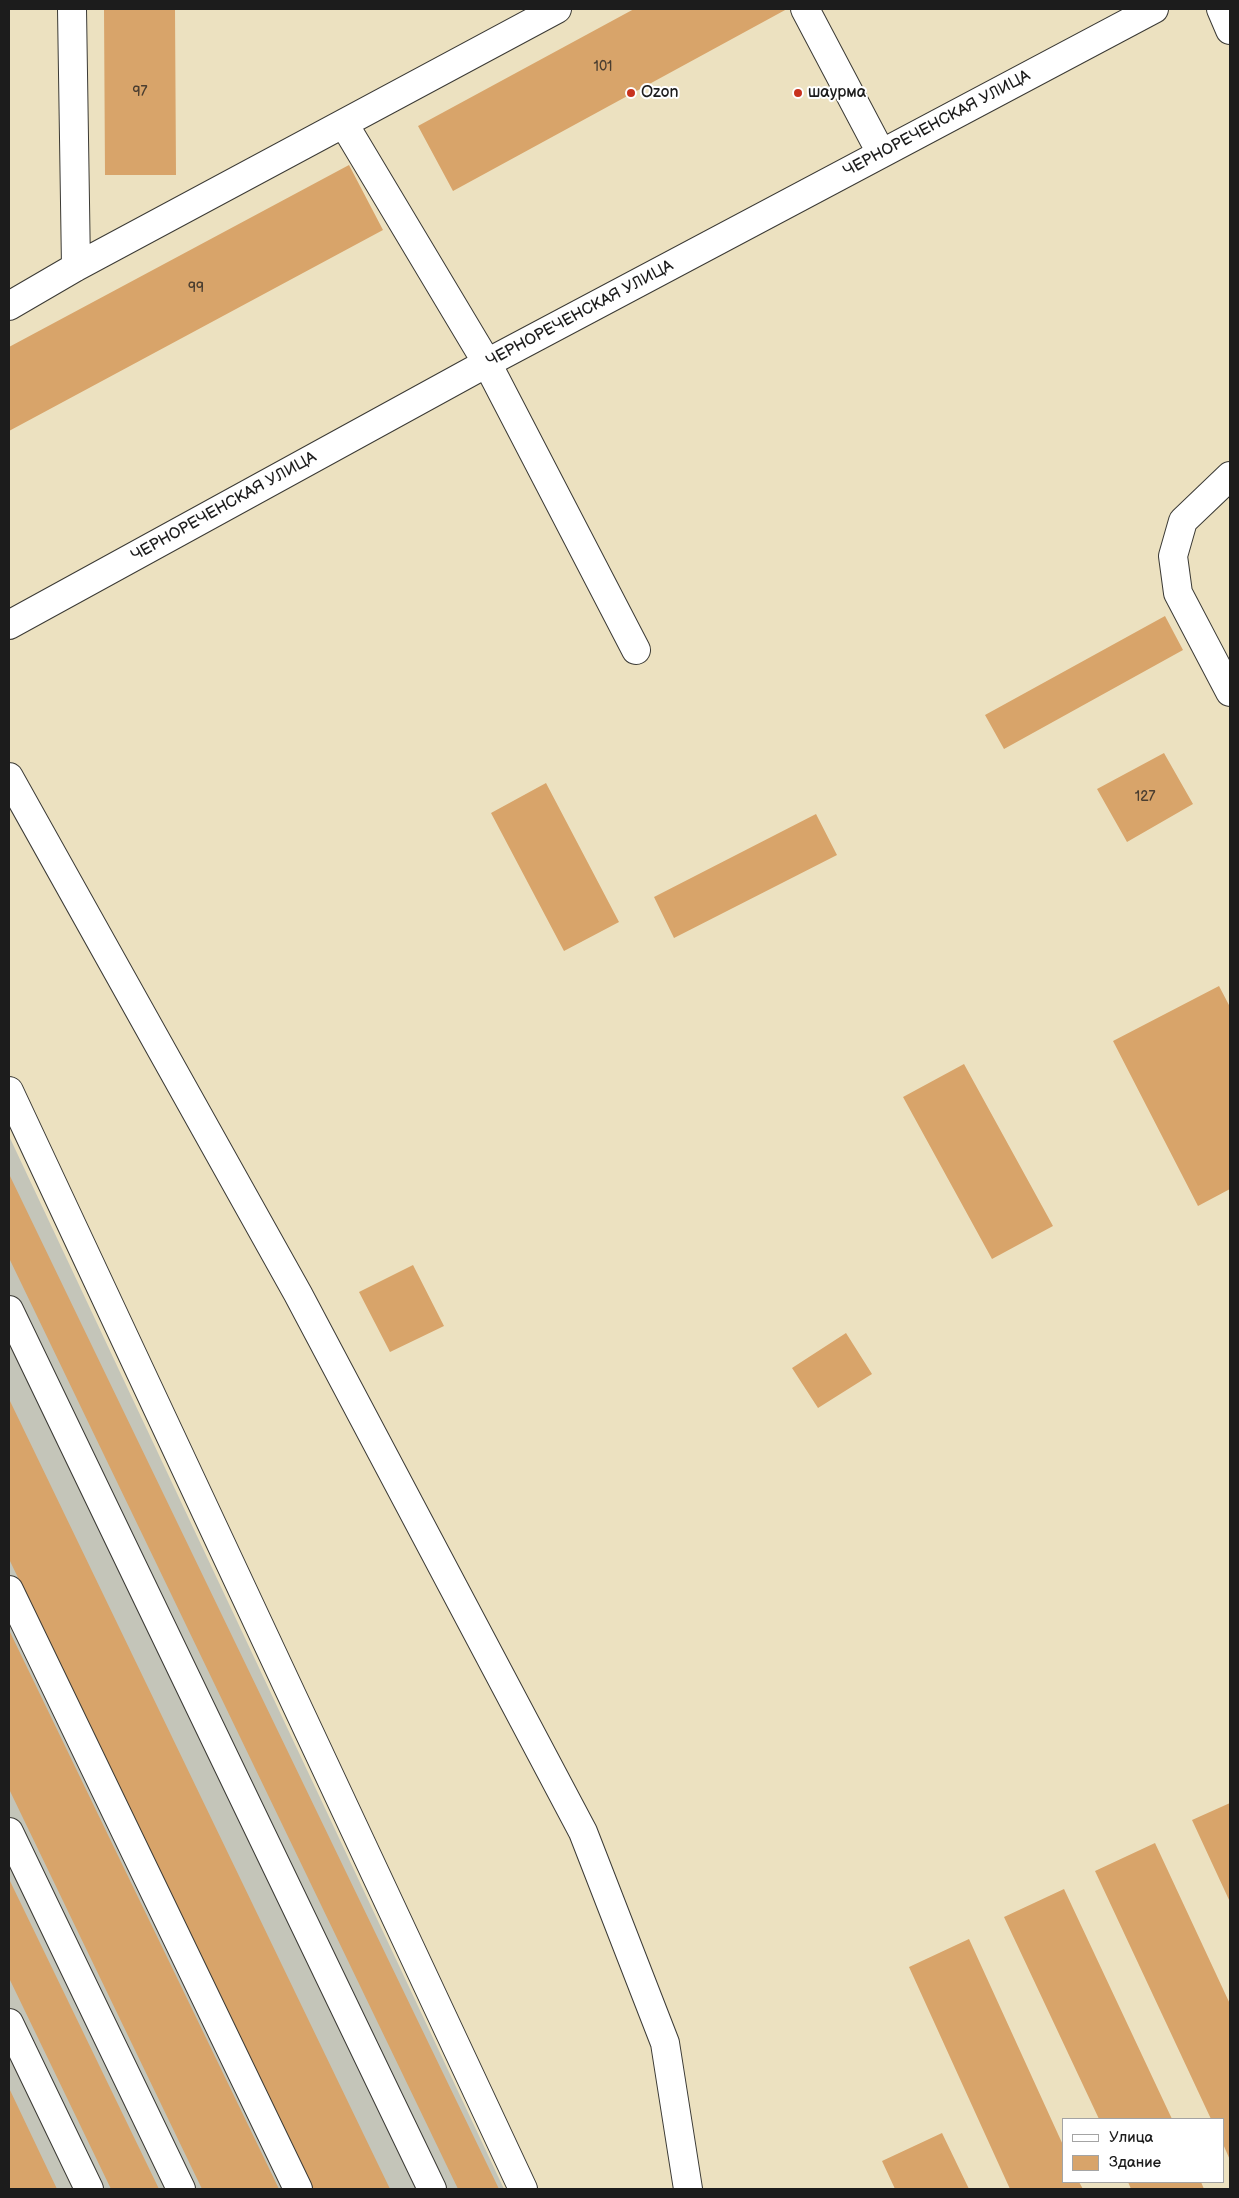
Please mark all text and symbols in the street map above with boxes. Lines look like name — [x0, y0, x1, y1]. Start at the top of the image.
house number: 101 — [593, 59, 613, 75]
street label: ЧЕРНОРЕЧЕНСКАЯ УЛИЦА — [840, 67, 1034, 181]
place label: Ozon — [641, 83, 679, 103]
place label: шаурма — [808, 83, 866, 103]
house number: 97 — [133, 84, 147, 100]
marker: Ozon — [625, 87, 637, 99]
marker: шаурма — [792, 87, 804, 99]
street label: ЧЕРНОРЕЧЕНСКАЯ УЛИЦА — [483, 257, 677, 371]
house number: 99 — [188, 280, 204, 296]
street label: ЧЕРНОРЕЧЕНСКАЯ УЛИЦА — [128, 448, 320, 566]
house number: 127 — [1135, 789, 1155, 805]
legend — [1062, 2118, 1224, 2183]
text: Улица — [1109, 2128, 1153, 2147]
text: Здание — [1109, 2153, 1161, 2172]

